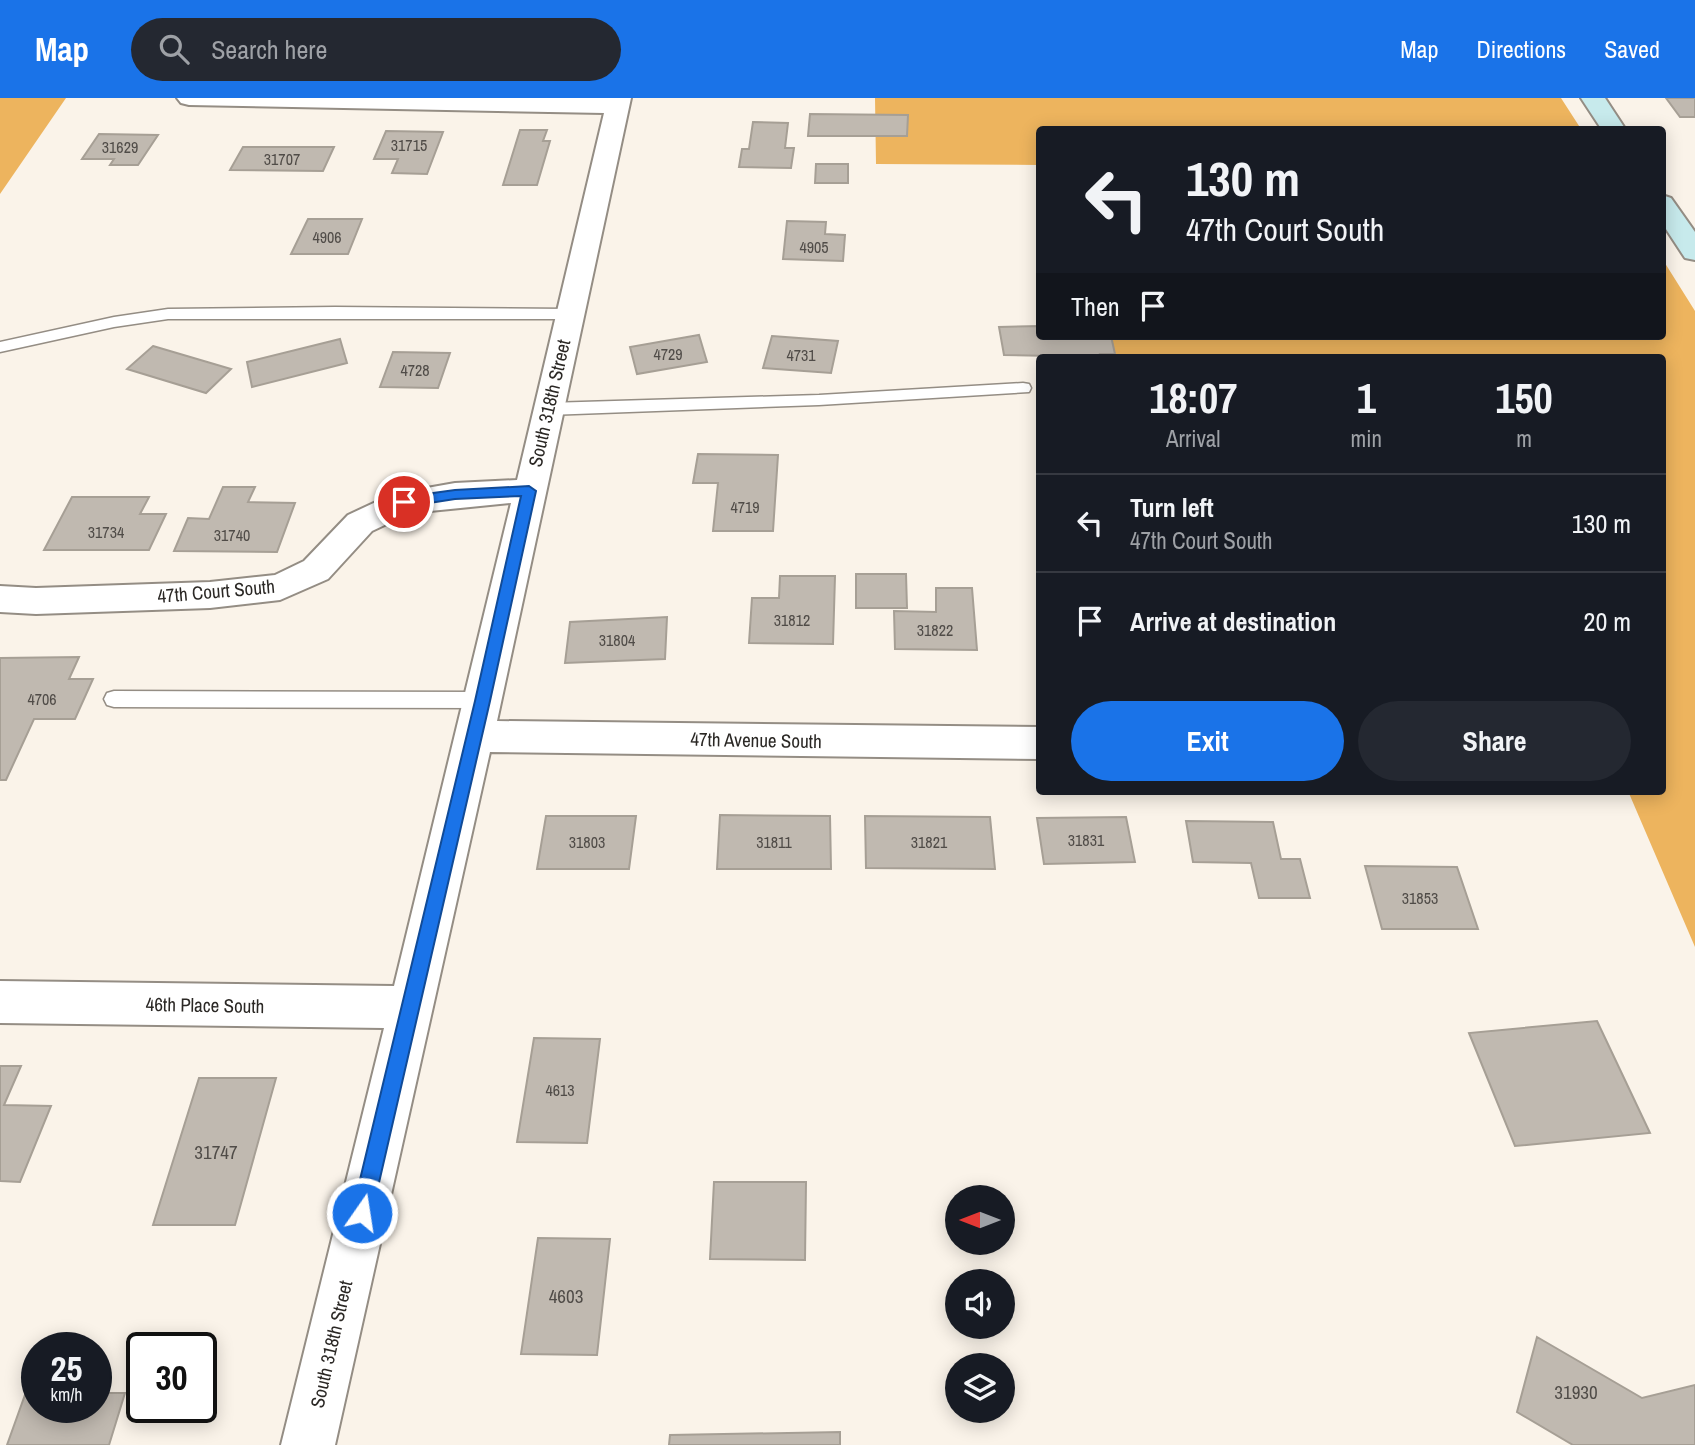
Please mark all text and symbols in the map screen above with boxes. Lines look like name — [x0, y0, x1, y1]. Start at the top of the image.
search box — [131, 18, 621, 81]
text: Map — [35, 27, 89, 71]
icon: search — [155, 30, 193, 68]
text: Search here — [211, 32, 327, 67]
text: Map — [1400, 33, 1438, 65]
text: Directions — [1476, 33, 1566, 65]
text: Saved — [1604, 33, 1660, 65]
house number: 31715 — [391, 134, 427, 156]
house number: 31629 — [102, 136, 138, 158]
text: 130 m — [1186, 145, 1300, 211]
house number: 31707 — [264, 148, 300, 170]
icon: left — [1071, 154, 1162, 245]
text: 47th Court South — [1186, 208, 1384, 251]
house number: 4906 — [312, 226, 342, 248]
house number: 4905 — [799, 236, 829, 258]
icon: arrive — [1134, 287, 1172, 325]
text: Then — [1071, 289, 1120, 324]
street label: South 318th Street — [522, 336, 576, 469]
house number: 4729 — [653, 343, 683, 365]
house number: 4731 — [786, 344, 816, 366]
house number: 4728 — [400, 359, 430, 381]
text: 18:07 — [1149, 370, 1237, 426]
text: 1 — [1357, 370, 1376, 426]
text: 150 — [1495, 370, 1553, 426]
text: Arrival — [1166, 423, 1221, 454]
text: min — [1351, 423, 1382, 454]
text: m — [1516, 423, 1532, 454]
pin — [374, 472, 434, 532]
icon: arrive — [385, 483, 423, 521]
text: Turn left — [1130, 490, 1214, 525]
house number: 4719 — [730, 496, 760, 518]
icon: left — [1071, 504, 1109, 542]
text: 130 m — [1572, 506, 1631, 541]
house number: 31734 — [88, 521, 124, 543]
house number: 31740 — [214, 524, 250, 546]
text: 47th Court South — [1130, 525, 1273, 556]
street label: 47th Court South — [156, 573, 276, 609]
icon: arrive — [1071, 602, 1109, 640]
text: Arrive at destination — [1130, 604, 1336, 639]
text: 20 m — [1584, 604, 1631, 639]
house number: 31812 — [774, 609, 810, 631]
house number: 31822 — [917, 619, 953, 641]
house number: 31804 — [599, 629, 635, 651]
house number: 4706 — [27, 688, 57, 710]
button: Exit — [1071, 701, 1344, 781]
button: Share — [1358, 701, 1631, 781]
street label: 47th Avenue South — [690, 726, 822, 754]
house number: 31831 — [1068, 829, 1105, 851]
house number: 31803 — [569, 831, 605, 853]
house number: 31811 — [756, 831, 792, 853]
house number: 31821 — [911, 831, 948, 853]
house number: 31853 — [1402, 887, 1438, 909]
street label: 46th Place South — [145, 991, 265, 1019]
house number: 4613 — [545, 1079, 575, 1101]
house number: 31747 — [194, 1139, 238, 1165]
position arrow — [325, 1176, 399, 1250]
north arrow — [945, 1185, 1015, 1255]
map controls — [945, 1185, 1015, 1423]
button: sound — [945, 1269, 1015, 1339]
street label: South 318th Street — [304, 1277, 358, 1410]
house number: 4603 — [549, 1283, 583, 1309]
speed limit sign: 30 — [126, 1332, 217, 1423]
text: 25 — [51, 1345, 82, 1392]
button: layers — [945, 1353, 1015, 1423]
house number: 31930 — [1554, 1379, 1598, 1405]
text: km/h — [51, 1382, 83, 1407]

